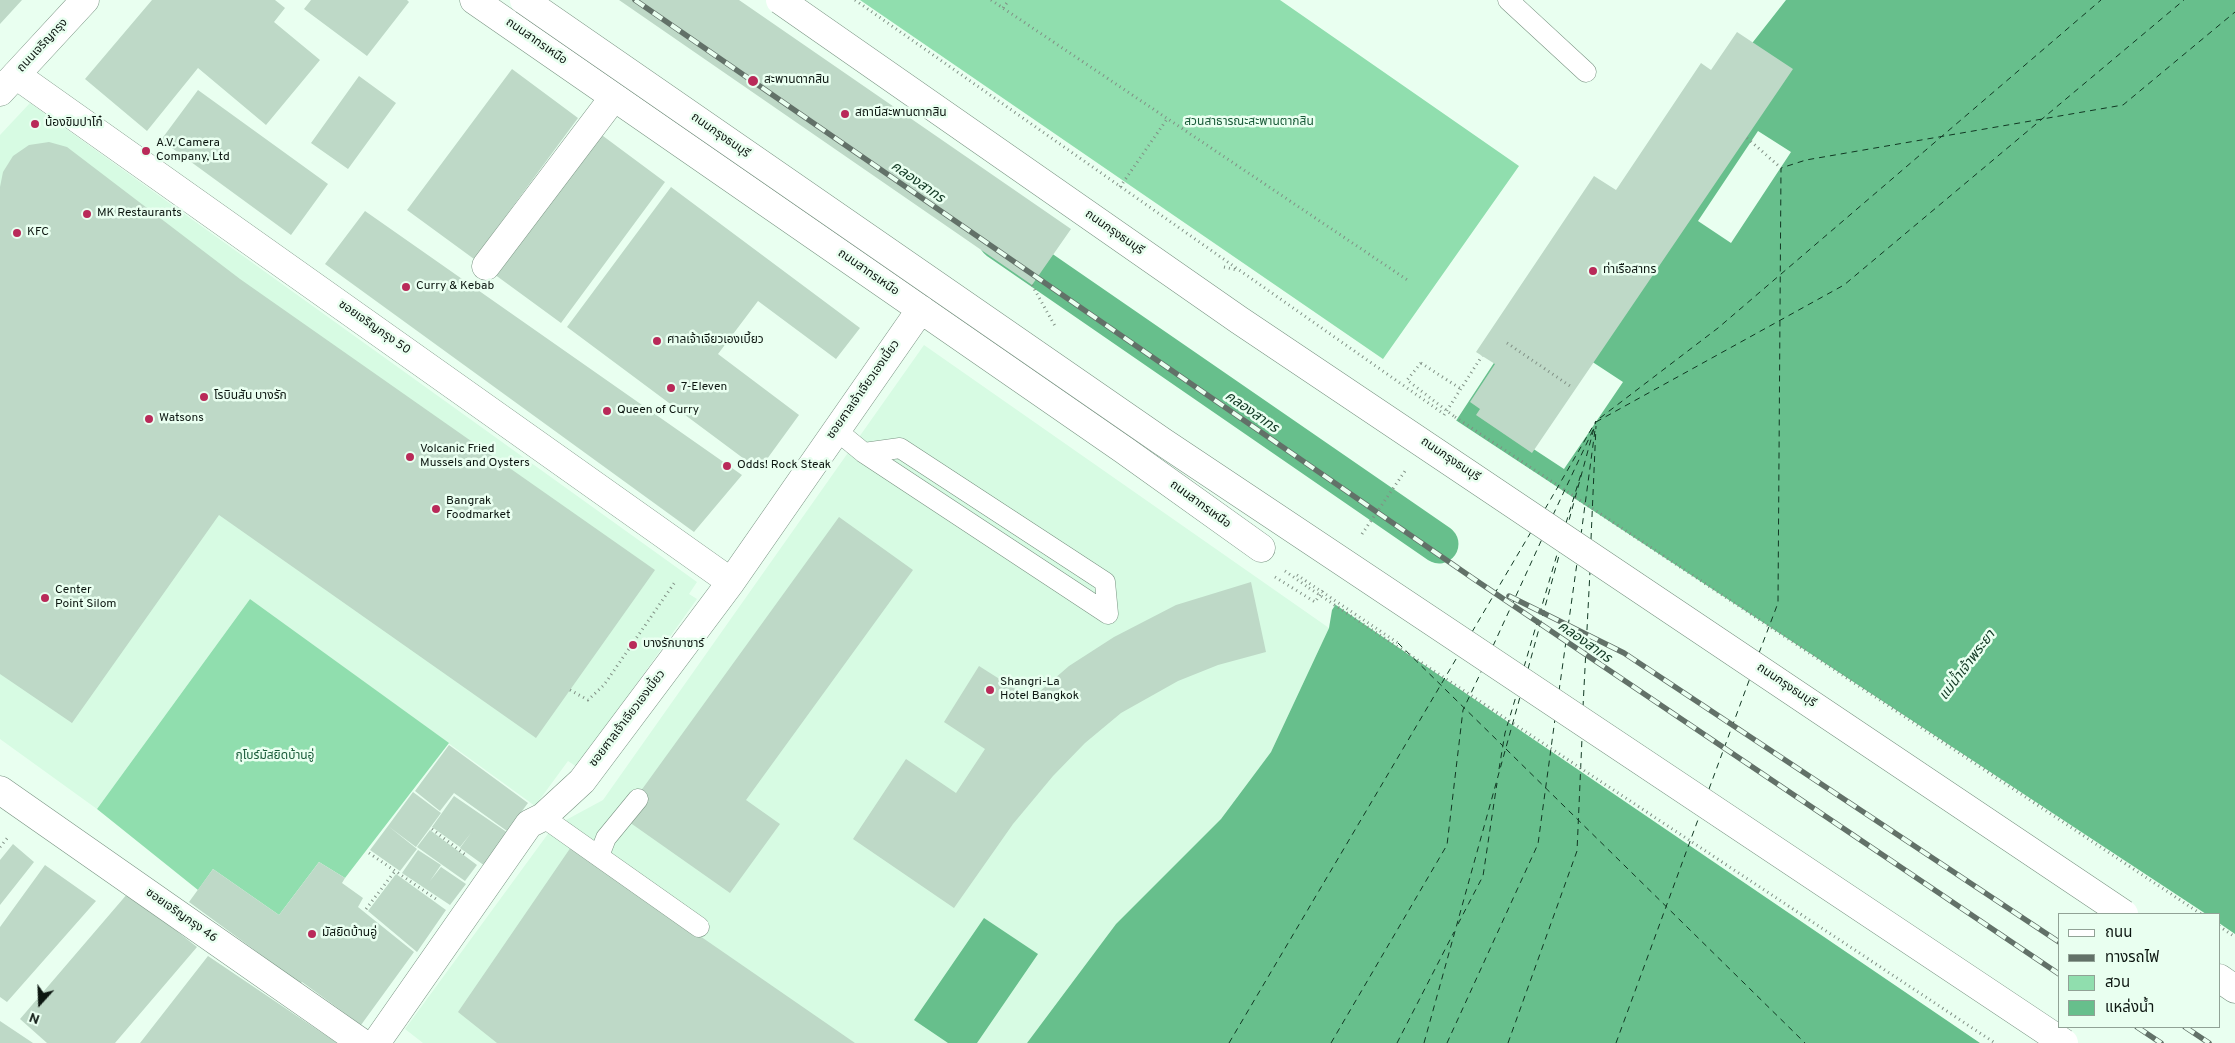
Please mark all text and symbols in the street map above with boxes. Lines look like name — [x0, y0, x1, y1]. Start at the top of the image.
street label: ถนนเจริญกรุง — [15, 16, 71, 76]
street label: ถนนสาทรเหนือ — [503, 16, 569, 68]
marker: สะพานตากสิน — [746, 74, 760, 88]
place label: สะพานตากสิน — [764, 74, 829, 88]
place label: สถานีสะพานตากสิน — [855, 107, 947, 121]
marker: สถานีสะพานตากสิน — [839, 108, 851, 120]
street label: ถนนกรุงธนบุรี — [688, 110, 752, 162]
park label: สวนสาธารณะสะพานตากสิน — [1184, 116, 1314, 130]
place label: น้องขิมปาโก๋ — [45, 117, 103, 131]
marker: น้องขิมปาโก๋ — [29, 118, 41, 130]
place label: A.V. Camera Company, Ltd — [156, 137, 230, 165]
marker: A.V. Camera Company, Ltd — [140, 145, 152, 157]
water label: คลองสาทร — [887, 159, 947, 207]
place label: MK Restaurants — [97, 207, 182, 221]
street label: ถนนกรุงธนบุรี — [1082, 207, 1146, 259]
marker: MK Restaurants — [81, 208, 93, 220]
place label: KFC — [27, 226, 49, 240]
marker: KFC — [11, 227, 23, 239]
street label: ถนนสาทรเหนือ — [835, 247, 901, 299]
place label: ท่าเรือสาทร — [1603, 264, 1656, 278]
marker: ท่าเรือสาทร — [1587, 265, 1599, 277]
place label: Curry & Kebab — [416, 280, 494, 294]
marker: Curry & Kebab — [400, 281, 412, 293]
street label: ซอยเจริญกรุง 50 — [335, 298, 413, 358]
place label: ศาลเจ้าเจียวเองเบี้ยว — [667, 334, 764, 348]
marker: ศาลเจ้าเจียวเองเบี้ยว — [651, 335, 663, 347]
street label: ซอยศาลเจ้าเจียวเองเบี้ยว — [824, 338, 904, 442]
place label: 7-Eleven — [681, 381, 727, 395]
marker: 7-Eleven — [665, 382, 677, 394]
water label: คลองสาทร — [1221, 389, 1281, 437]
place label: โรบินสัน บางรัก — [214, 390, 287, 404]
marker: โรบินสัน บางรัก — [198, 391, 210, 403]
place label: Queen of Curry — [617, 404, 699, 418]
marker: Queen of Curry — [601, 405, 613, 417]
place label: Watsons — [159, 412, 204, 426]
marker: Watsons — [143, 413, 155, 425]
street label: ถนนกรุงธนบุรี — [1418, 435, 1482, 485]
place label: Volcanic Fried Mussels and Oysters — [420, 443, 530, 471]
marker: Volcanic Fried Mussels and Oysters — [404, 451, 416, 463]
place label: Odds! Rock Steak — [737, 459, 831, 473]
marker: Odds! Rock Steak — [721, 460, 733, 472]
street label: ถนนสาทรเหนือ — [1167, 478, 1233, 532]
place label: Bangrak Foodmarket — [446, 495, 510, 523]
marker: Bangrak Foodmarket — [430, 503, 442, 515]
place label: Center Point Silom — [55, 584, 116, 612]
marker: Center Point Silom — [39, 592, 51, 604]
water label: คลองสาทร — [1554, 619, 1614, 667]
water label: แม่น้ำเจ้าพระยา — [1936, 628, 2000, 704]
place label: บางรักบาซาร์ — [643, 638, 704, 652]
marker: บางรักบาซาร์ — [627, 639, 639, 651]
street label: ถนนกรุงธนบุรี — [1754, 661, 1818, 711]
street label: ซอยศาลเจ้าเจียวเองเบี้ยว — [587, 668, 669, 770]
place label: Shangri-La Hotel Bangkok — [1000, 676, 1079, 704]
marker: Shangri-La Hotel Bangkok — [984, 684, 996, 696]
park label: กุโบร์มัสยิดบ้านอู่ — [236, 750, 314, 764]
street label: ซอยเจริญกรุง 46 — [142, 886, 220, 946]
legend — [2058, 913, 2220, 1028]
text: ถนน — [2105, 924, 2132, 943]
place label: มัสยิดบ้านอู่ — [322, 927, 377, 941]
marker: มัสยิดบ้านอู่ — [306, 928, 318, 940]
text: ทางรถไฟ — [2105, 949, 2159, 968]
text: สวน — [2105, 974, 2130, 993]
north arrow — [15, 978, 65, 1028]
text: แหล่งน้ำ — [2105, 999, 2154, 1018]
text: N — [27, 1008, 42, 1027]

